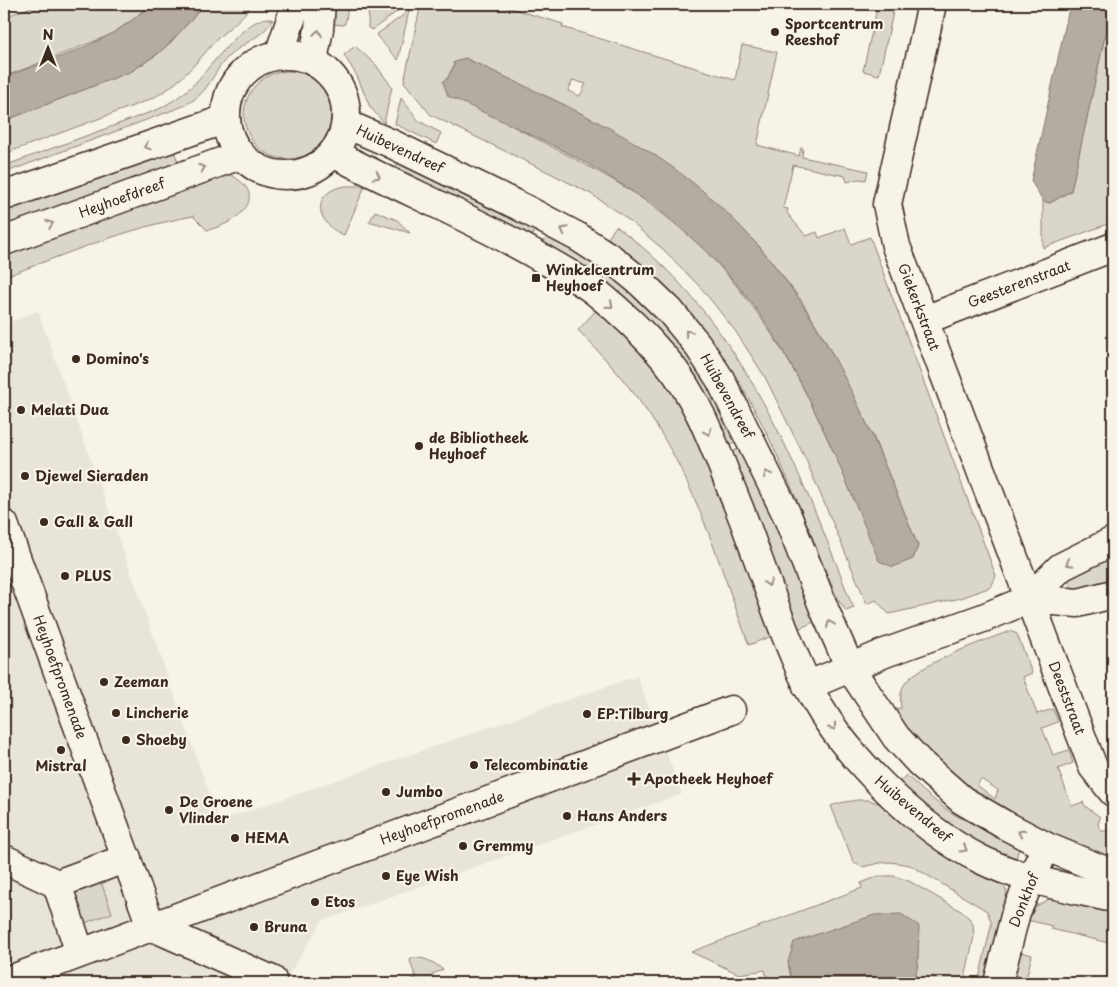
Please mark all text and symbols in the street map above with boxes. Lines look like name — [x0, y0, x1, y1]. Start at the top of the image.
place label: Sportcentrum Reeshof — [785, 13, 883, 50]
north arrow — [22, 22, 72, 72]
text: N — [42, 24, 54, 45]
marker: Sportcentrum Reeshof — [769, 26, 781, 38]
one-way arrow — [313, 28, 323, 37]
street label: Huibevendreef — [353, 119, 449, 179]
one-way arrow — [143, 140, 152, 150]
one-way arrow — [197, 164, 206, 174]
one-way arrow — [371, 170, 380, 180]
street label: Heyhoefdreef — [76, 172, 169, 223]
one-way arrow — [45, 220, 53, 230]
one-way arrow — [560, 226, 569, 236]
street label: Geesterenstraat — [965, 254, 1073, 313]
place label: Winkelcentrum Heyhoef — [546, 259, 654, 296]
street label: Giekerkstraat — [893, 260, 946, 354]
marker: Winkelcentrum Heyhoef — [530, 272, 542, 284]
one-way arrow — [604, 299, 613, 307]
one-way arrow — [685, 329, 694, 338]
place label: Domino's — [86, 348, 149, 369]
street label: Huibevendreef — [695, 349, 760, 443]
marker: Domino's — [70, 353, 82, 365]
place label: Melati Dua — [31, 399, 109, 420]
marker: Melati Dua — [15, 404, 27, 416]
place label: de Bibliotheek Heyhoef — [429, 427, 529, 464]
one-way arrow — [702, 427, 712, 436]
marker: de Bibliotheek Heyhoef — [413, 440, 425, 452]
place label: Djewel Sieraden — [35, 465, 148, 486]
marker: Djewel Sieraden — [19, 470, 31, 482]
one-way arrow — [763, 470, 773, 479]
place label: Gall & Gall — [54, 511, 133, 532]
marker: Gall & Gall — [38, 516, 50, 528]
one-way arrow — [1066, 557, 1075, 567]
place label: PLUS — [75, 565, 111, 586]
marker: PLUS — [59, 570, 71, 582]
one-way arrow — [762, 579, 772, 587]
street label: Heyhoefpromenade — [28, 612, 93, 742]
one-way arrow — [826, 620, 837, 629]
street label: Deeststraat — [1044, 658, 1091, 738]
place label: Zeeman — [114, 671, 169, 692]
marker: Zeeman — [98, 676, 110, 688]
place label: Lincherie — [126, 702, 189, 723]
place label: EP:Tilburg — [597, 703, 668, 724]
marker: Lincherie — [110, 707, 122, 719]
marker: EP:Tilburg — [581, 708, 593, 720]
one-way arrow — [827, 721, 836, 731]
place label: Shoeby — [136, 729, 187, 750]
marker: Shoeby — [120, 734, 132, 746]
marker: Mistral — [55, 744, 67, 756]
place label: Telecombinatie — [484, 754, 588, 775]
place label: Mistral — [35, 755, 87, 776]
marker: Telecombinatie — [468, 759, 480, 771]
place label: Apotheek Heyhoef — [644, 768, 774, 789]
street label: Huibevendreef — [870, 770, 957, 848]
marker: Apotheek Heyhoef — [628, 773, 640, 785]
place label: Jumbo — [396, 781, 443, 802]
street label: Heyhoefpromenade — [377, 785, 507, 850]
marker: Jumbo — [380, 786, 392, 798]
place label: De Groene Vlinder — [179, 791, 253, 828]
marker: De Groene Vlinder — [163, 804, 175, 816]
place label: Hans Anders — [577, 805, 668, 826]
marker: Hans Anders — [561, 810, 573, 822]
place label: HEMA — [245, 827, 289, 848]
one-way arrow — [1017, 829, 1026, 839]
marker: HEMA — [229, 832, 241, 844]
place label: Gremmy — [473, 835, 533, 856]
marker: Gremmy — [457, 840, 469, 852]
one-way arrow — [958, 843, 967, 853]
place label: Eye Wish — [396, 865, 459, 886]
street label: Donkhof — [1003, 868, 1044, 930]
marker: Eye Wish — [380, 870, 392, 882]
place label: Etos — [325, 891, 355, 912]
marker: Etos — [309, 896, 321, 908]
place label: Bruna — [264, 916, 308, 937]
marker: Bruna — [248, 921, 260, 933]

